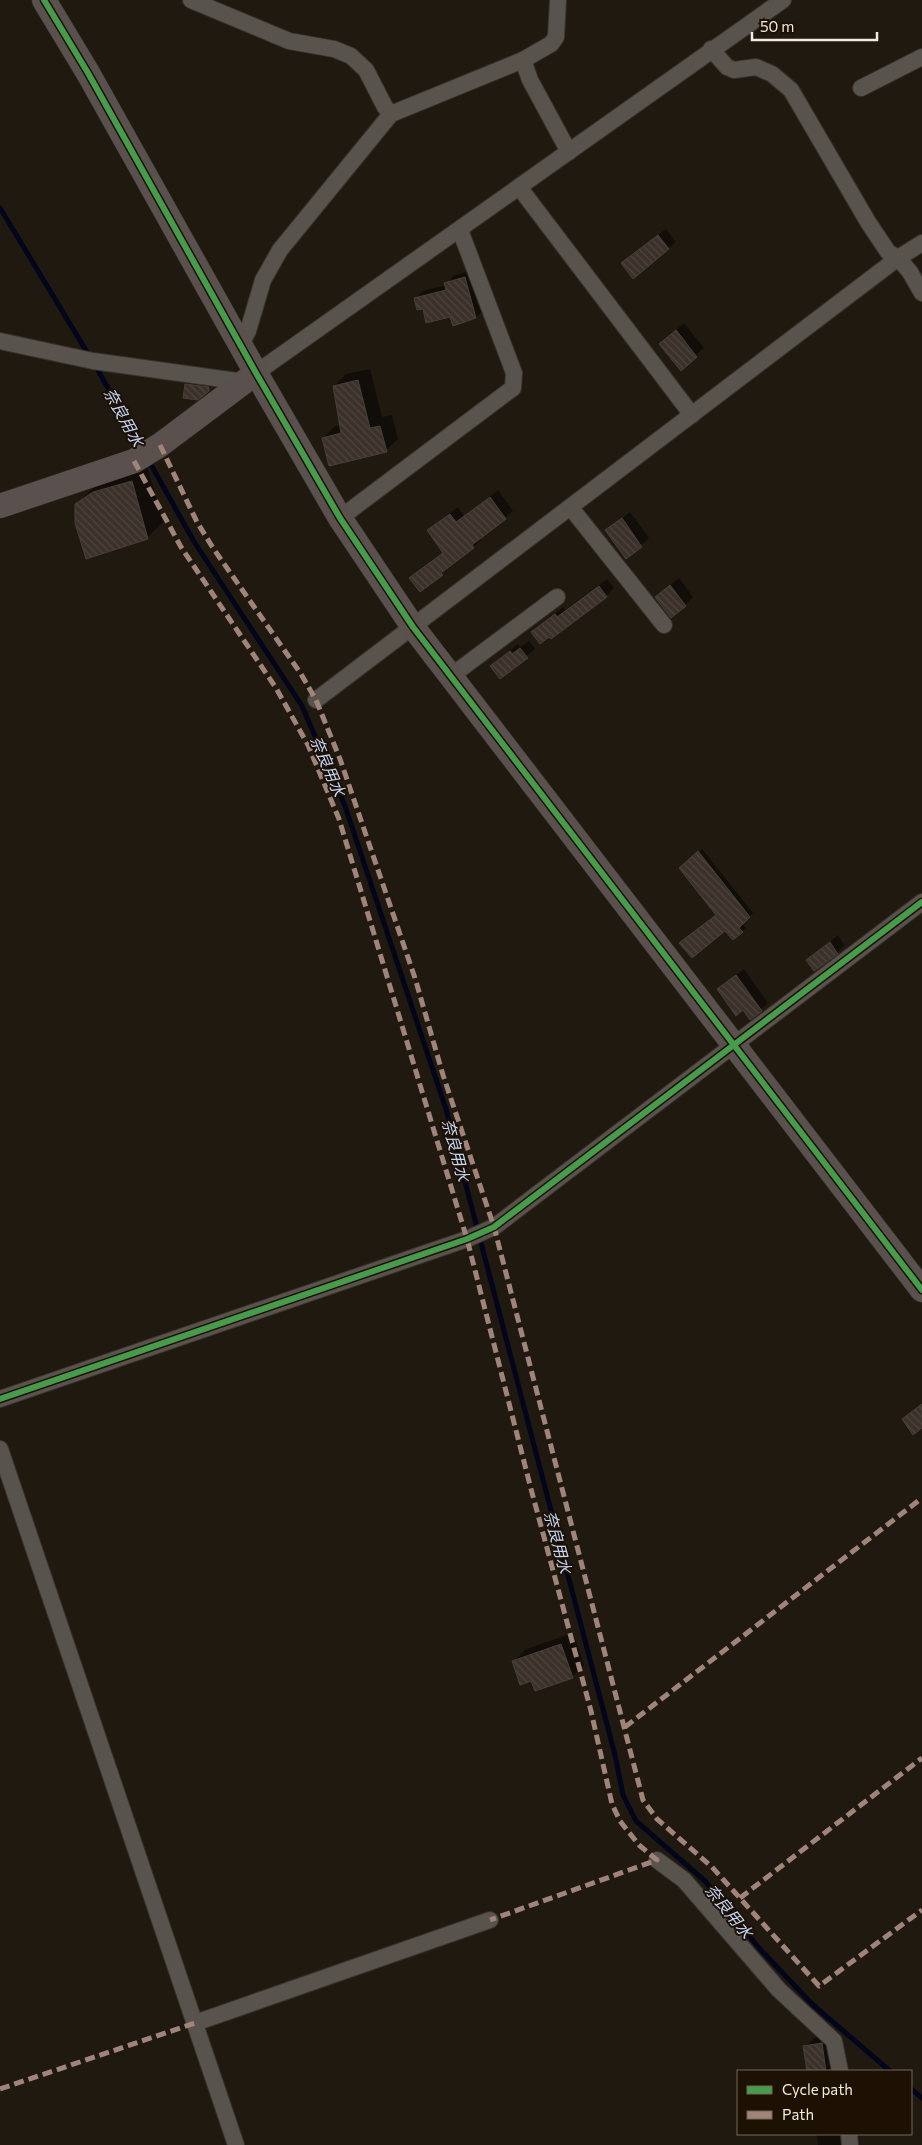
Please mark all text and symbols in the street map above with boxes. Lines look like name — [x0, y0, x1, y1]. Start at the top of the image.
scale bar — [752, 10, 877, 42]
text: 50 m — [760, 17, 794, 35]
water label: 奈良用水 — [101, 384, 149, 451]
water label: 奈良用水 — [307, 733, 350, 801]
water label: 奈良用水 — [439, 1116, 474, 1185]
water label: 奈良用水 — [541, 1508, 576, 1577]
water label: 奈良用水 — [702, 1880, 758, 1943]
legend — [737, 2070, 912, 2135]
text: Cycle path — [782, 2080, 853, 2098]
text: Path — [782, 2105, 814, 2123]

